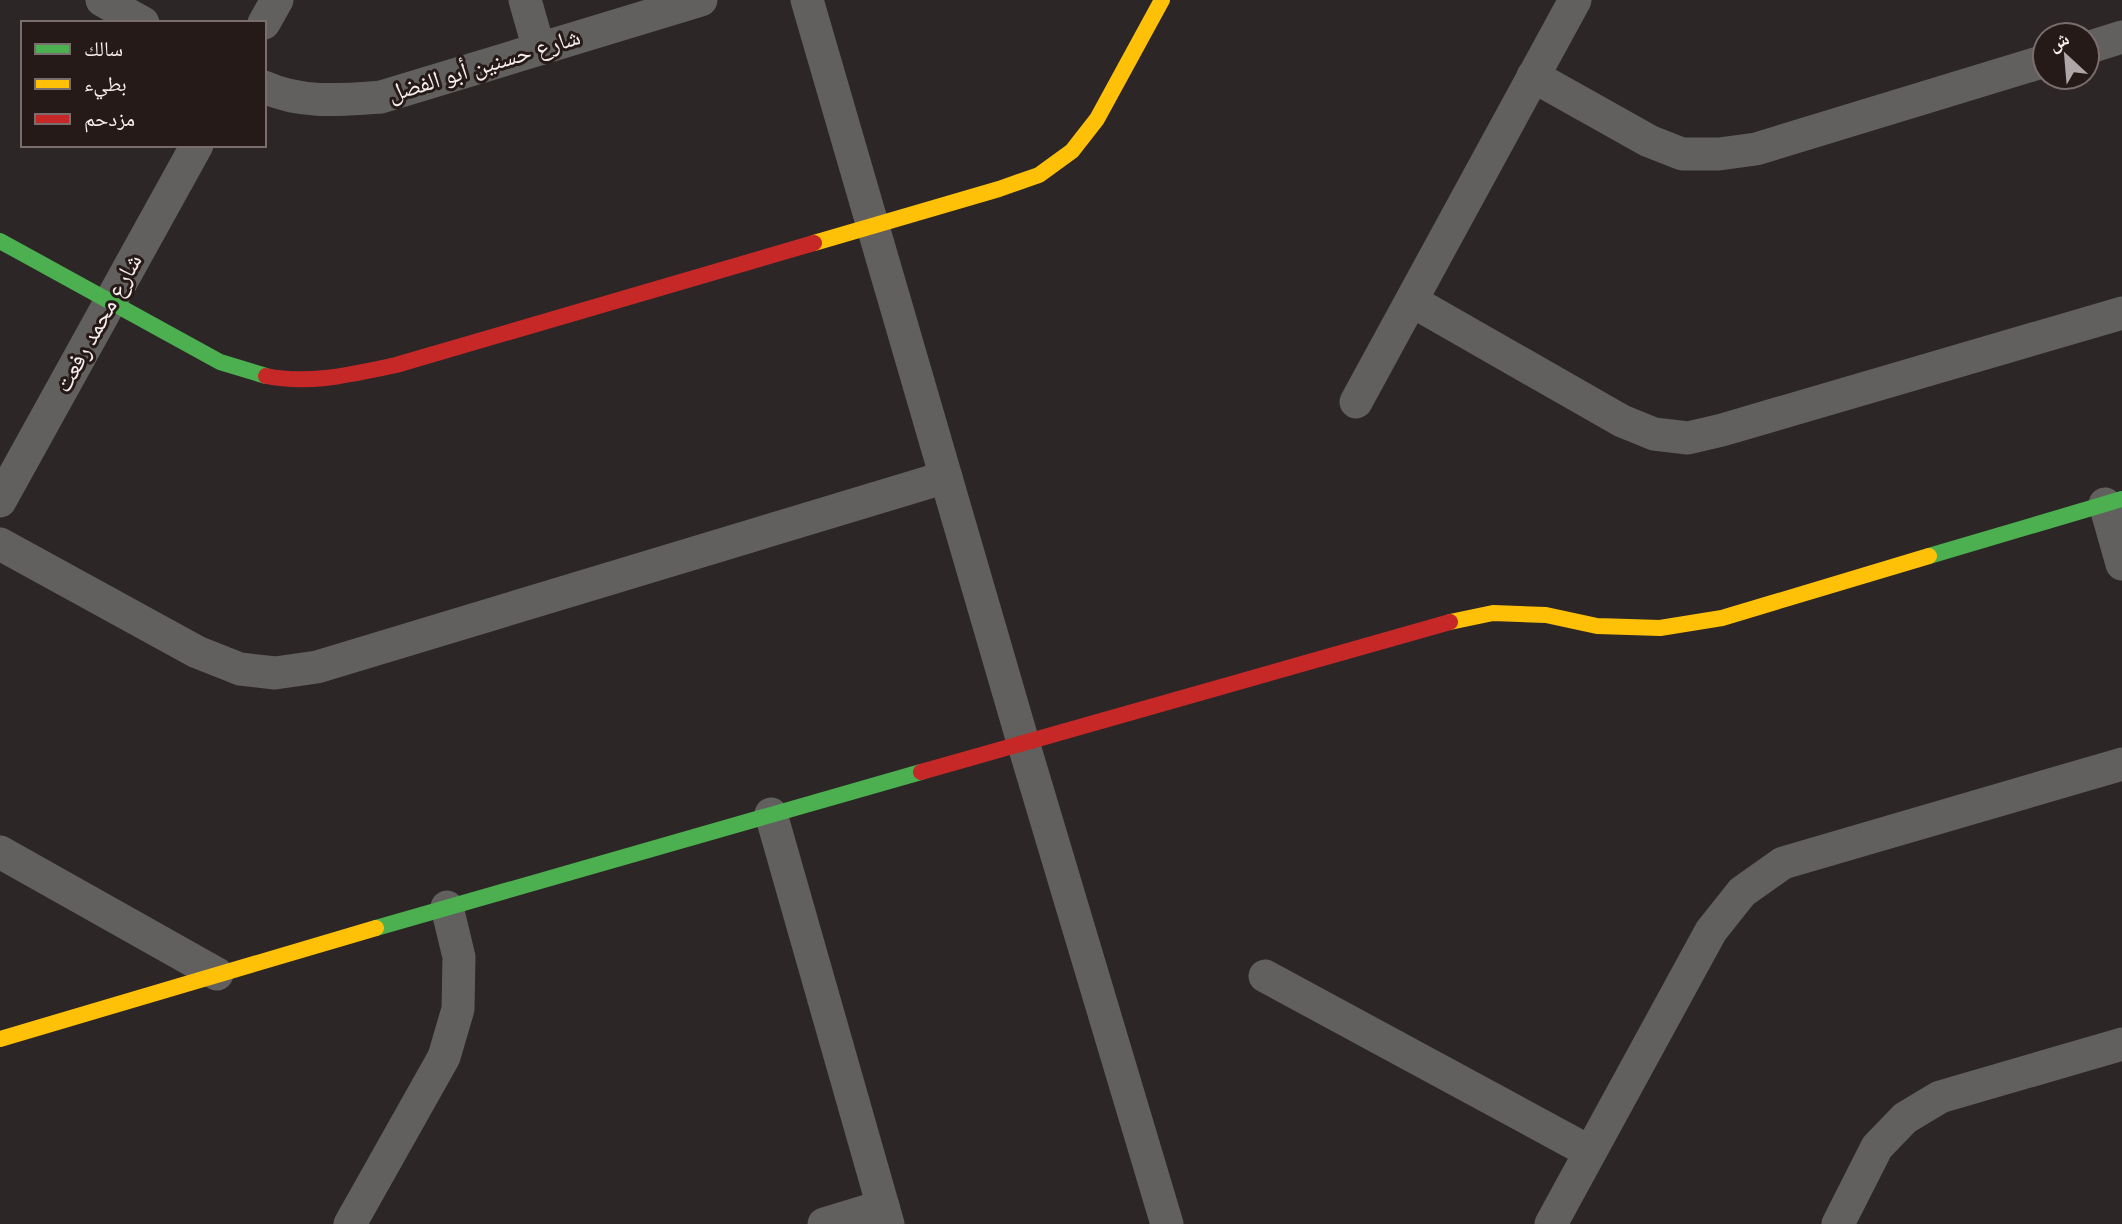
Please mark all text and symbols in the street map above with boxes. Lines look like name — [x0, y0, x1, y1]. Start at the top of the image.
legend — [21, 21, 266, 147]
north arrow — [2031, 21, 2101, 91]
street label: شارع حسنين أبو الفضل — [384, 22, 584, 109]
text: ش — [2045, 26, 2073, 56]
text: سالك — [84, 36, 123, 62]
text: بطيء — [84, 71, 127, 100]
text: مزدحم — [84, 106, 135, 133]
street label: شارع محمد رفعت — [48, 249, 148, 398]

